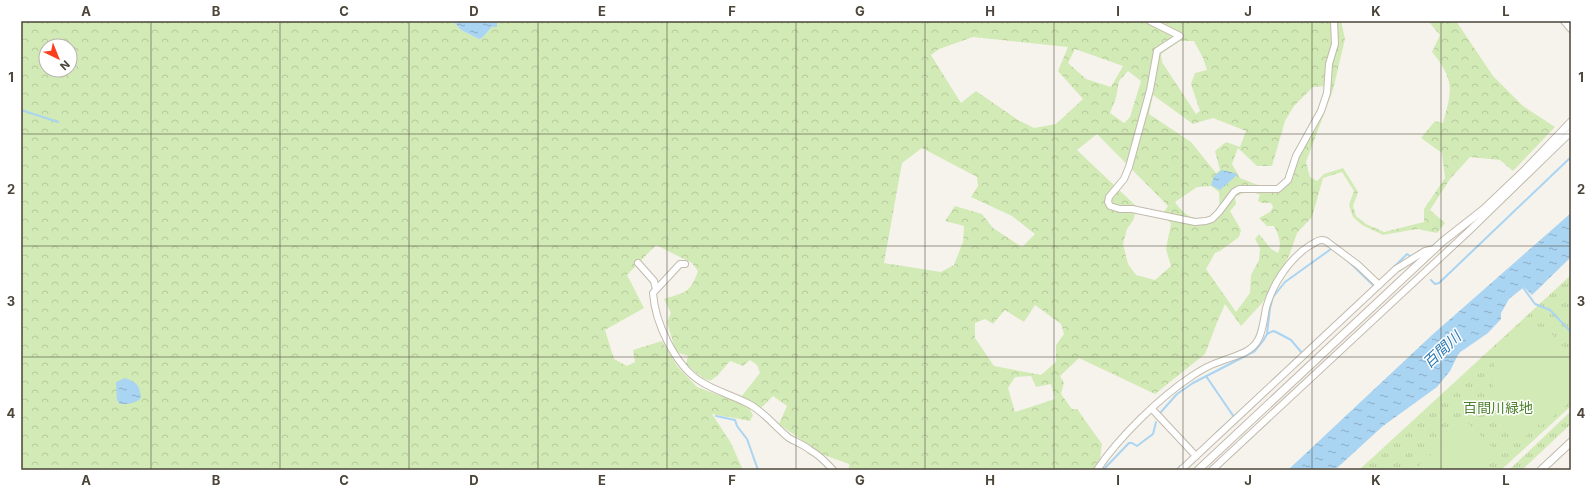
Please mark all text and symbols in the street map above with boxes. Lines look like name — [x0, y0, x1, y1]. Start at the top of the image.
text: A — [81, 3, 91, 19]
text: B — [212, 3, 221, 19]
text: C — [339, 3, 349, 19]
text: D — [469, 3, 479, 19]
text: E — [598, 3, 606, 19]
text: F — [728, 3, 736, 19]
text: G — [855, 3, 865, 19]
text: H — [985, 3, 995, 19]
text: I — [1116, 3, 1120, 19]
text: J — [1244, 3, 1252, 19]
text: K — [1371, 3, 1381, 19]
text: L — [1502, 3, 1510, 19]
north arrow — [38, 38, 78, 78]
text: N — [57, 57, 73, 73]
text: 1 — [8, 69, 14, 85]
text: 1 — [1578, 69, 1584, 85]
text: 2 — [7, 181, 15, 197]
text: 2 — [1577, 181, 1585, 197]
text: 3 — [7, 293, 15, 309]
text: 3 — [1577, 293, 1585, 309]
water label: 百間川 — [1419, 326, 1466, 372]
park label: 百間川緑地 — [1463, 399, 1533, 416]
text: 4 — [7, 405, 16, 421]
text: 4 — [1577, 405, 1586, 421]
text: A — [81, 472, 91, 488]
text: B — [212, 472, 221, 488]
text: C — [339, 472, 349, 488]
text: D — [469, 472, 479, 488]
text: E — [598, 472, 606, 488]
text: F — [728, 472, 736, 488]
text: G — [855, 472, 865, 488]
text: H — [985, 472, 995, 488]
text: I — [1116, 472, 1120, 488]
text: J — [1244, 472, 1252, 488]
text: K — [1371, 472, 1381, 488]
text: L — [1502, 472, 1510, 488]

